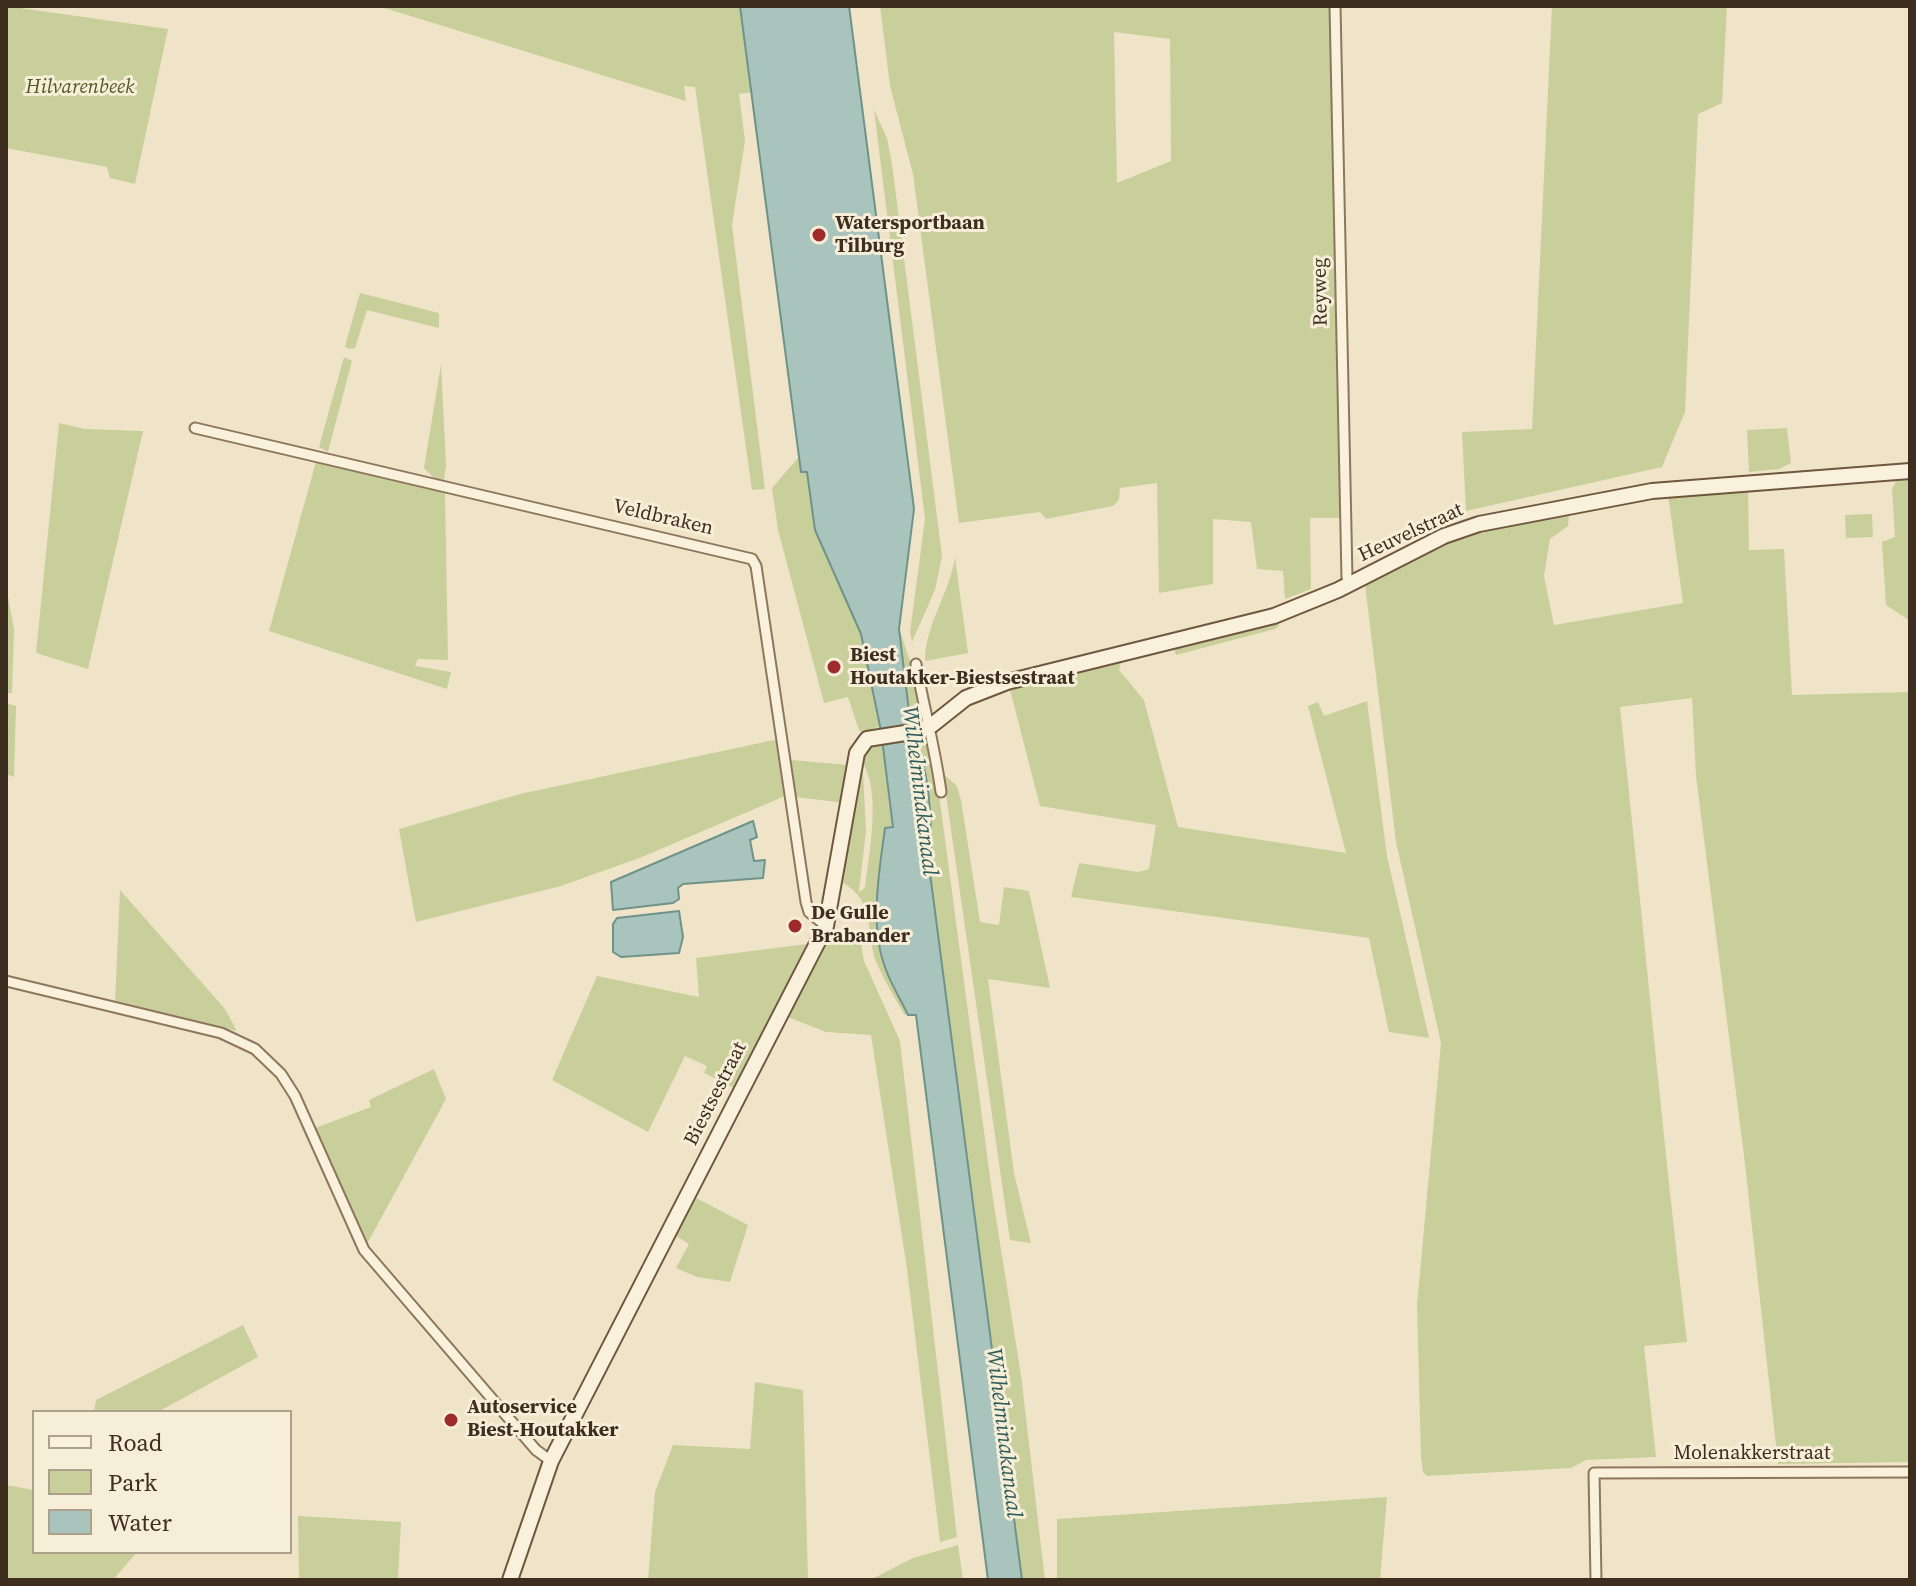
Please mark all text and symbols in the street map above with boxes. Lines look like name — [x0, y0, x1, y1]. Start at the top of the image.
park label: Hilvarenbeek — [26, 76, 134, 100]
place label: Watersportbaan Tilburg — [835, 212, 985, 259]
marker: Watersportbaan Tilburg — [810, 226, 828, 244]
street label: Reyweg — [1308, 257, 1334, 327]
street label: Veldbraken — [611, 495, 715, 541]
street label: Heuvelstraat — [1355, 498, 1467, 568]
place label: Biest Houtakker-Biestsestraat — [850, 644, 1075, 691]
marker: Biest Houtakker-Biestsestraat — [825, 658, 843, 676]
water label: Wilhelminakanaal — [895, 705, 943, 877]
place label: De Gulle Brabander — [811, 902, 910, 949]
marker: De Gulle Brabander — [786, 917, 804, 935]
street label: Biestsestraat — [680, 1038, 752, 1150]
water label: Wilhelminakanaal — [979, 1347, 1027, 1519]
place label: Autoservice Biest-Houtakker — [467, 1396, 619, 1443]
legend — [32, 1410, 292, 1554]
marker: Autoservice Biest-Houtakker — [442, 1411, 460, 1429]
text: Road — [108, 1426, 162, 1459]
street label: Molenakkerstraat — [1673, 1442, 1831, 1466]
text: Park — [108, 1466, 157, 1499]
text: Water — [108, 1506, 172, 1539]

